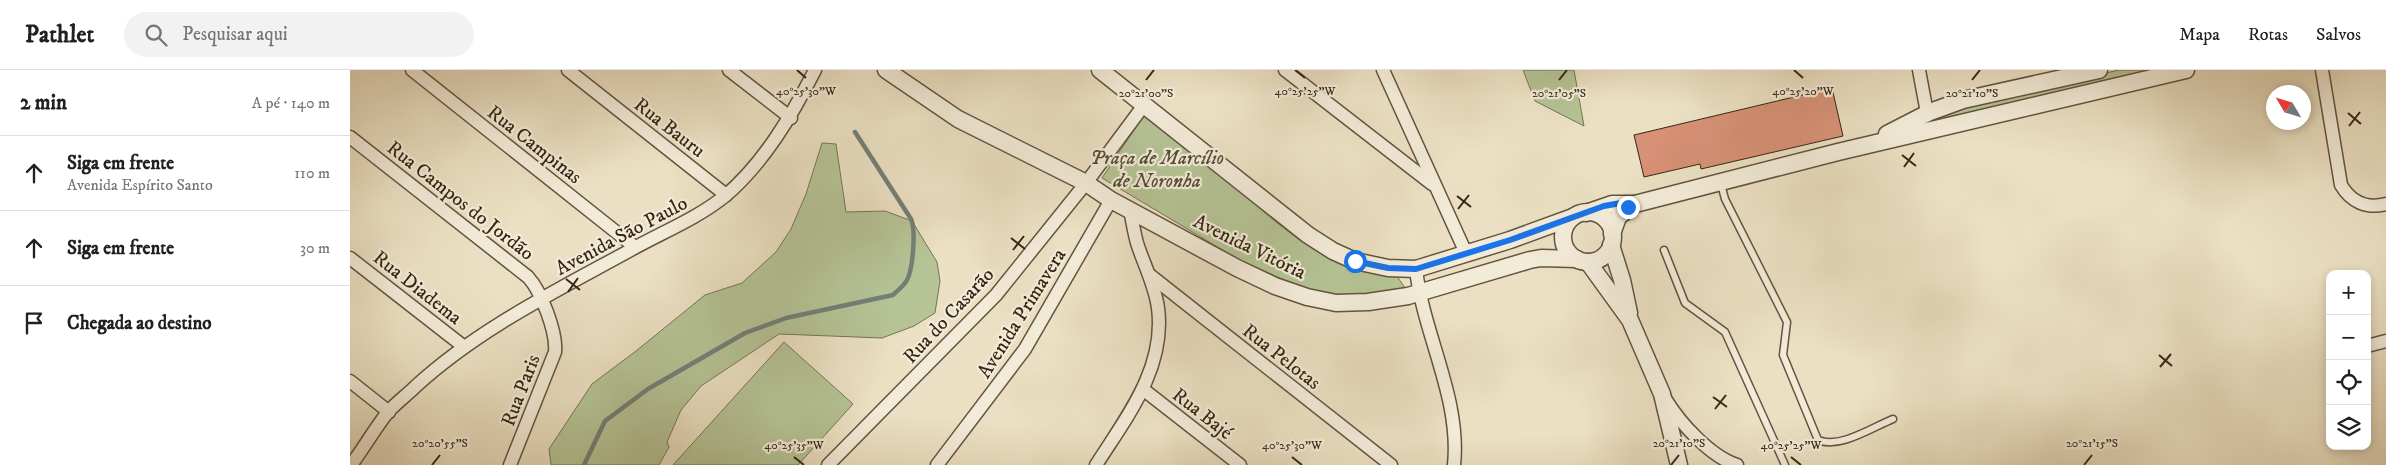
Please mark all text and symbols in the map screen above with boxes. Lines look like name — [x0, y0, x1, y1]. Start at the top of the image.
search box — [124, 12, 474, 57]
text: Pathlet — [25, 20, 94, 50]
icon: search — [142, 21, 170, 49]
text: Pesquisar aqui — [182, 23, 288, 46]
text: Mapa — [2179, 24, 2220, 46]
text: Rotas — [2248, 24, 2288, 46]
text: Salvos — [2316, 24, 2361, 46]
text: 40°25'30"W — [776, 84, 837, 99]
text: 40°25'25"W — [1275, 84, 1336, 99]
text: 40°25'20"W — [1772, 84, 1835, 99]
north arrow — [2266, 85, 2311, 130]
text: 20°21'00"S — [1119, 86, 1173, 101]
text: 20°21'05"S — [1532, 86, 1586, 101]
text: 20°21'10"S — [1946, 86, 1998, 101]
text: 2 min — [20, 90, 67, 116]
text: A pé · 140 m — [252, 93, 330, 113]
street label: Rua Bauru — [628, 93, 710, 164]
street label: Rua Campinas — [482, 100, 587, 190]
street label: Rua Campos do Jordão — [381, 136, 539, 266]
park label: Praça de Marcílio de Noronha — [1090, 146, 1224, 194]
text: Siga em frente — [67, 152, 174, 175]
icon: ahead — [20, 159, 48, 187]
text: 110 m — [294, 163, 330, 183]
text: Avenida Espírito Santo — [67, 175, 213, 195]
street label: Avenida São Paulo — [551, 191, 692, 282]
route end — [1617, 196, 1640, 219]
street label: Avenida Vitória — [1189, 209, 1310, 286]
icon: ahead — [20, 234, 48, 262]
text: Siga em frente — [67, 237, 174, 260]
text: 30 m — [300, 238, 330, 258]
street label: Avenida Primavera — [972, 244, 1072, 383]
street label: Rua Diadema — [368, 246, 467, 331]
route start — [1344, 250, 1367, 273]
street label: Rua do Casarão — [898, 263, 1000, 369]
map controls — [2326, 270, 2371, 450]
button: + — [2326, 270, 2371, 315]
icon: arrive — [20, 309, 48, 337]
text: Chegada ao destino — [67, 312, 212, 335]
button: − — [2326, 315, 2371, 360]
street label: Rua Pelotas — [1237, 319, 1326, 396]
street label: Rua Paris — [496, 351, 547, 430]
button: locate — [2326, 360, 2371, 405]
street label: Rua Bajé — [1167, 383, 1238, 446]
button: layers — [2326, 405, 2371, 450]
text: 20°20'55"S — [412, 436, 468, 451]
text: 20°21'10"S — [1653, 436, 1705, 451]
text: 20°21'15"S — [2066, 436, 2118, 451]
text: 40°25'35"W — [764, 438, 825, 453]
text: 40°25'30"W — [1262, 438, 1323, 453]
text: 40°25'25"W — [1761, 438, 1822, 453]

